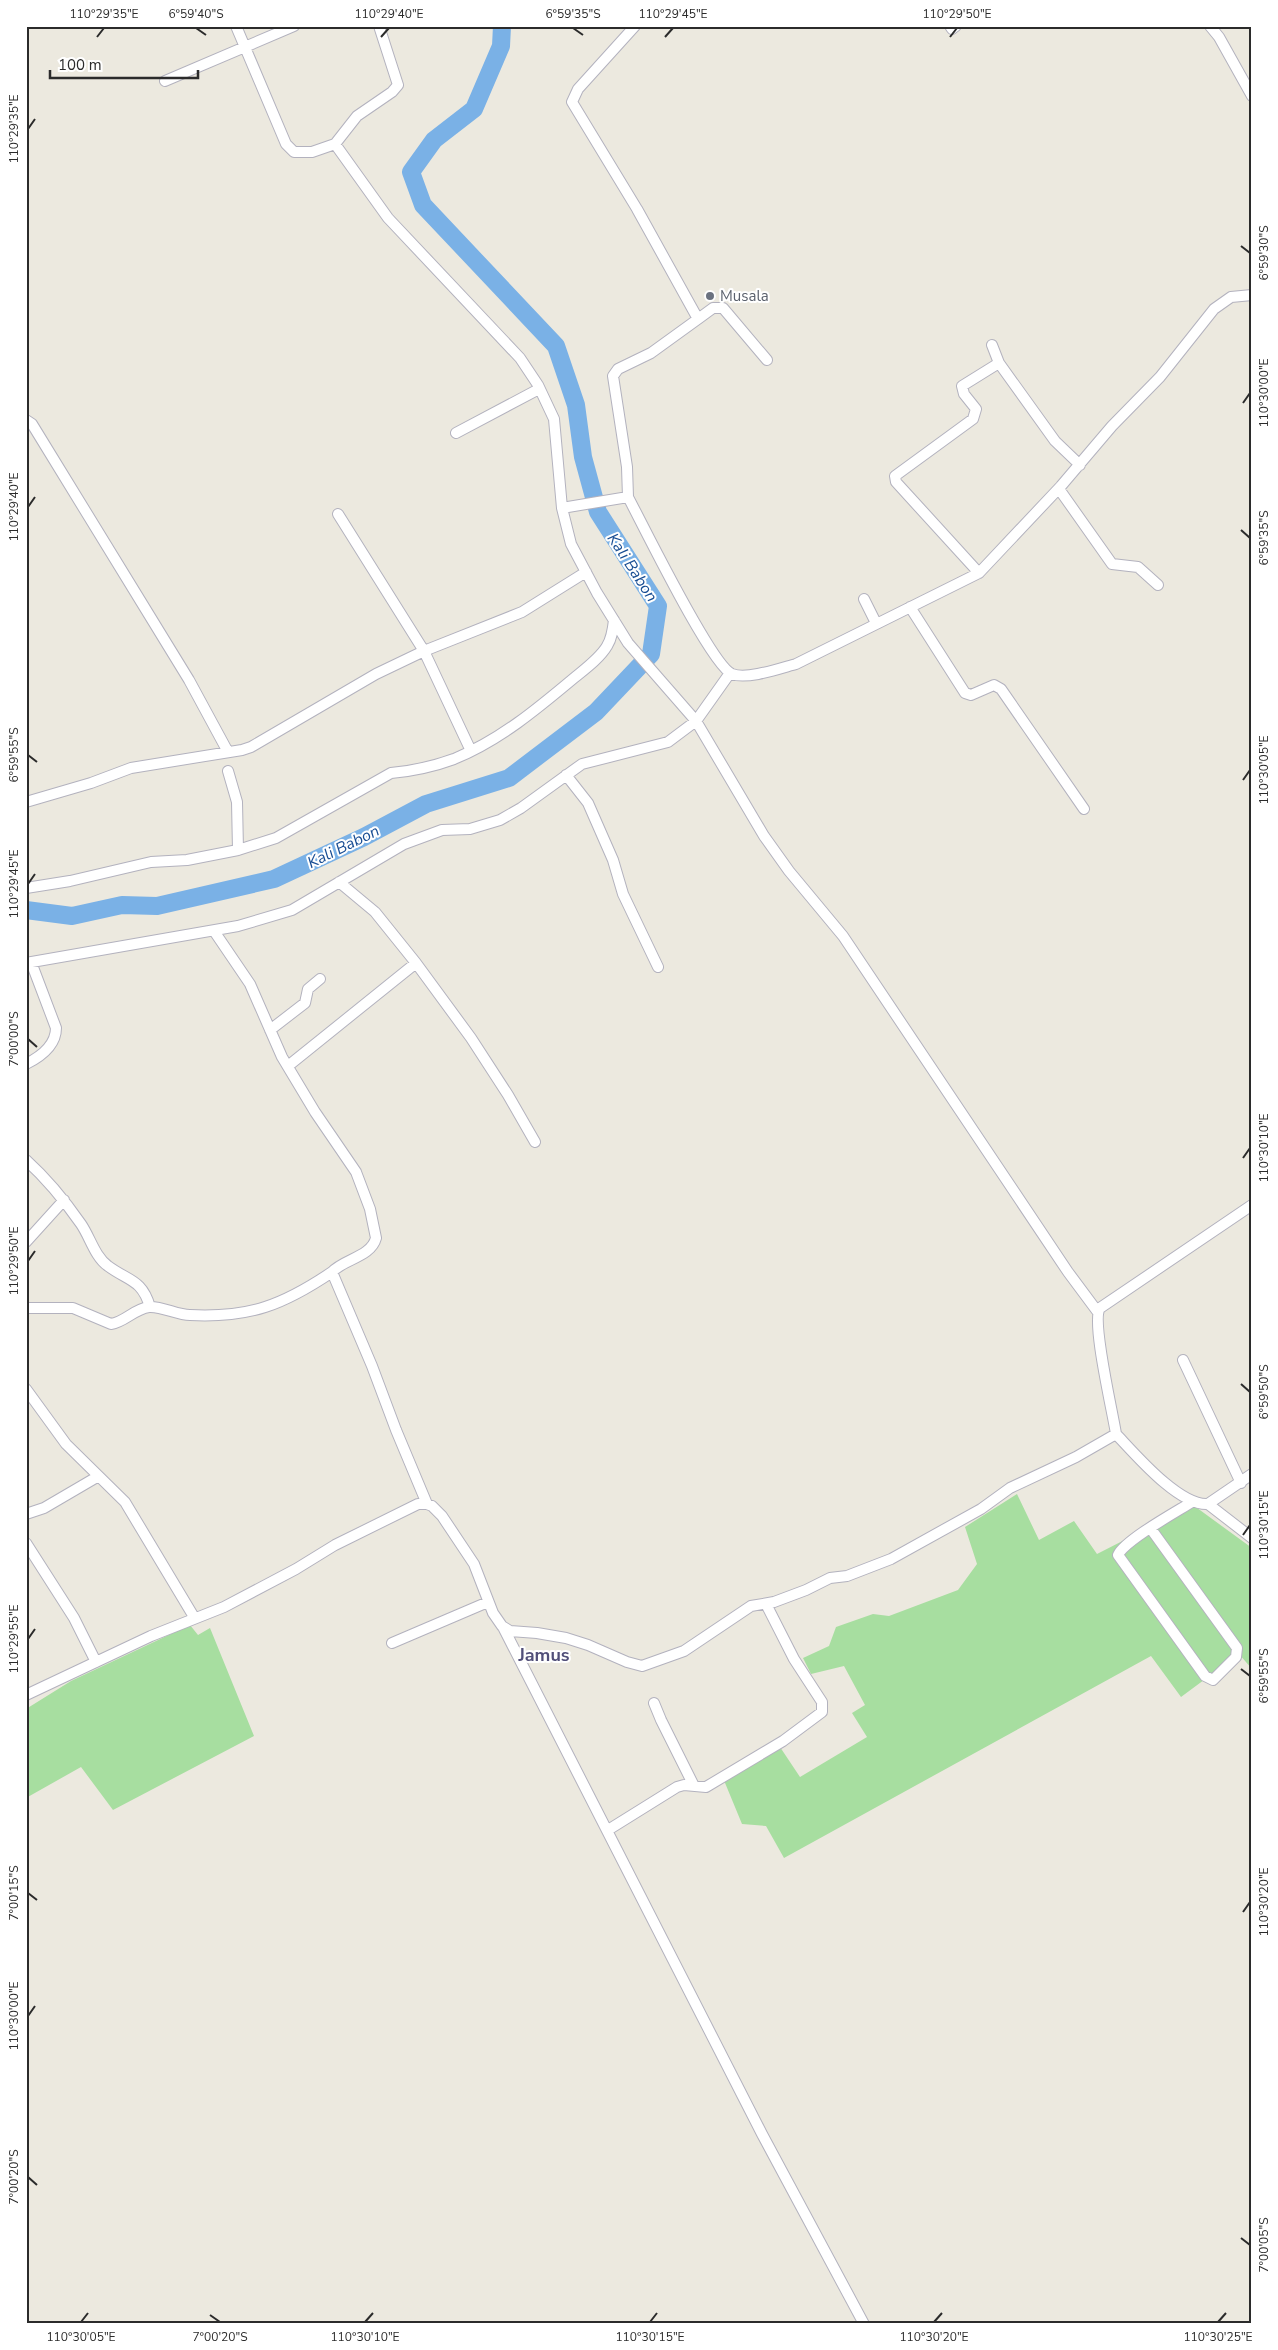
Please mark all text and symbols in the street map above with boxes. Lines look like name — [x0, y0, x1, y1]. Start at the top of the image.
text: 110°29'35"E — [69, 6, 139, 22]
text: 6°59'40"S — [168, 6, 224, 22]
text: 110°29'40"E — [354, 6, 424, 22]
text: 6°59'35"S — [545, 6, 601, 22]
text: 110°29'45"E — [638, 6, 708, 22]
text: 110°29'50"E — [922, 6, 992, 22]
scale bar — [50, 48, 198, 80]
text: 100 m — [58, 55, 102, 75]
text: 110°29'35"E — [6, 94, 22, 164]
text: 6°59'30"S — [1256, 225, 1272, 281]
place label: Musala — [720, 286, 769, 306]
marker: Musala — [704, 290, 716, 302]
text: 110°30'00"E — [1256, 358, 1272, 428]
text: 110°29'40"E — [6, 472, 22, 542]
text: 6°59'35"S — [1256, 510, 1272, 566]
water label: Kali Babon — [602, 529, 663, 606]
text: 6°59'55"S — [6, 727, 22, 783]
text: 110°30'05"E — [1256, 735, 1272, 805]
water label: Kali Babon — [304, 820, 383, 874]
text: 110°29'45"E — [6, 849, 22, 919]
text: 7°00'00"S — [6, 1011, 22, 1067]
text: 110°30'10"E — [1256, 1113, 1272, 1183]
text: 110°29'50"E — [6, 1226, 22, 1296]
text: 6°59'50"S — [1256, 1364, 1272, 1420]
text: 110°30'15"E — [1256, 1490, 1272, 1560]
text: 110°29'55"E — [6, 1604, 22, 1674]
district label: Jamus — [517, 1643, 570, 1667]
text: 6°59'55"S — [1256, 1648, 1272, 1704]
text: 7°00'15"S — [6, 1865, 22, 1921]
text: 110°30'20"E — [1256, 1867, 1272, 1937]
text: 110°30'00"E — [6, 1981, 22, 2051]
text: 7°00'20"S — [6, 2149, 22, 2205]
text: 7°00'05"S — [1256, 2217, 1272, 2273]
text: 110°30'05"E — [46, 2329, 116, 2345]
text: 7°00'20"S — [192, 2329, 248, 2345]
text: 110°30'10"E — [330, 2329, 400, 2345]
text: 110°30'15"E — [615, 2329, 685, 2345]
text: 110°30'20"E — [899, 2329, 969, 2345]
text: 110°30'25"E — [1183, 2329, 1253, 2345]

